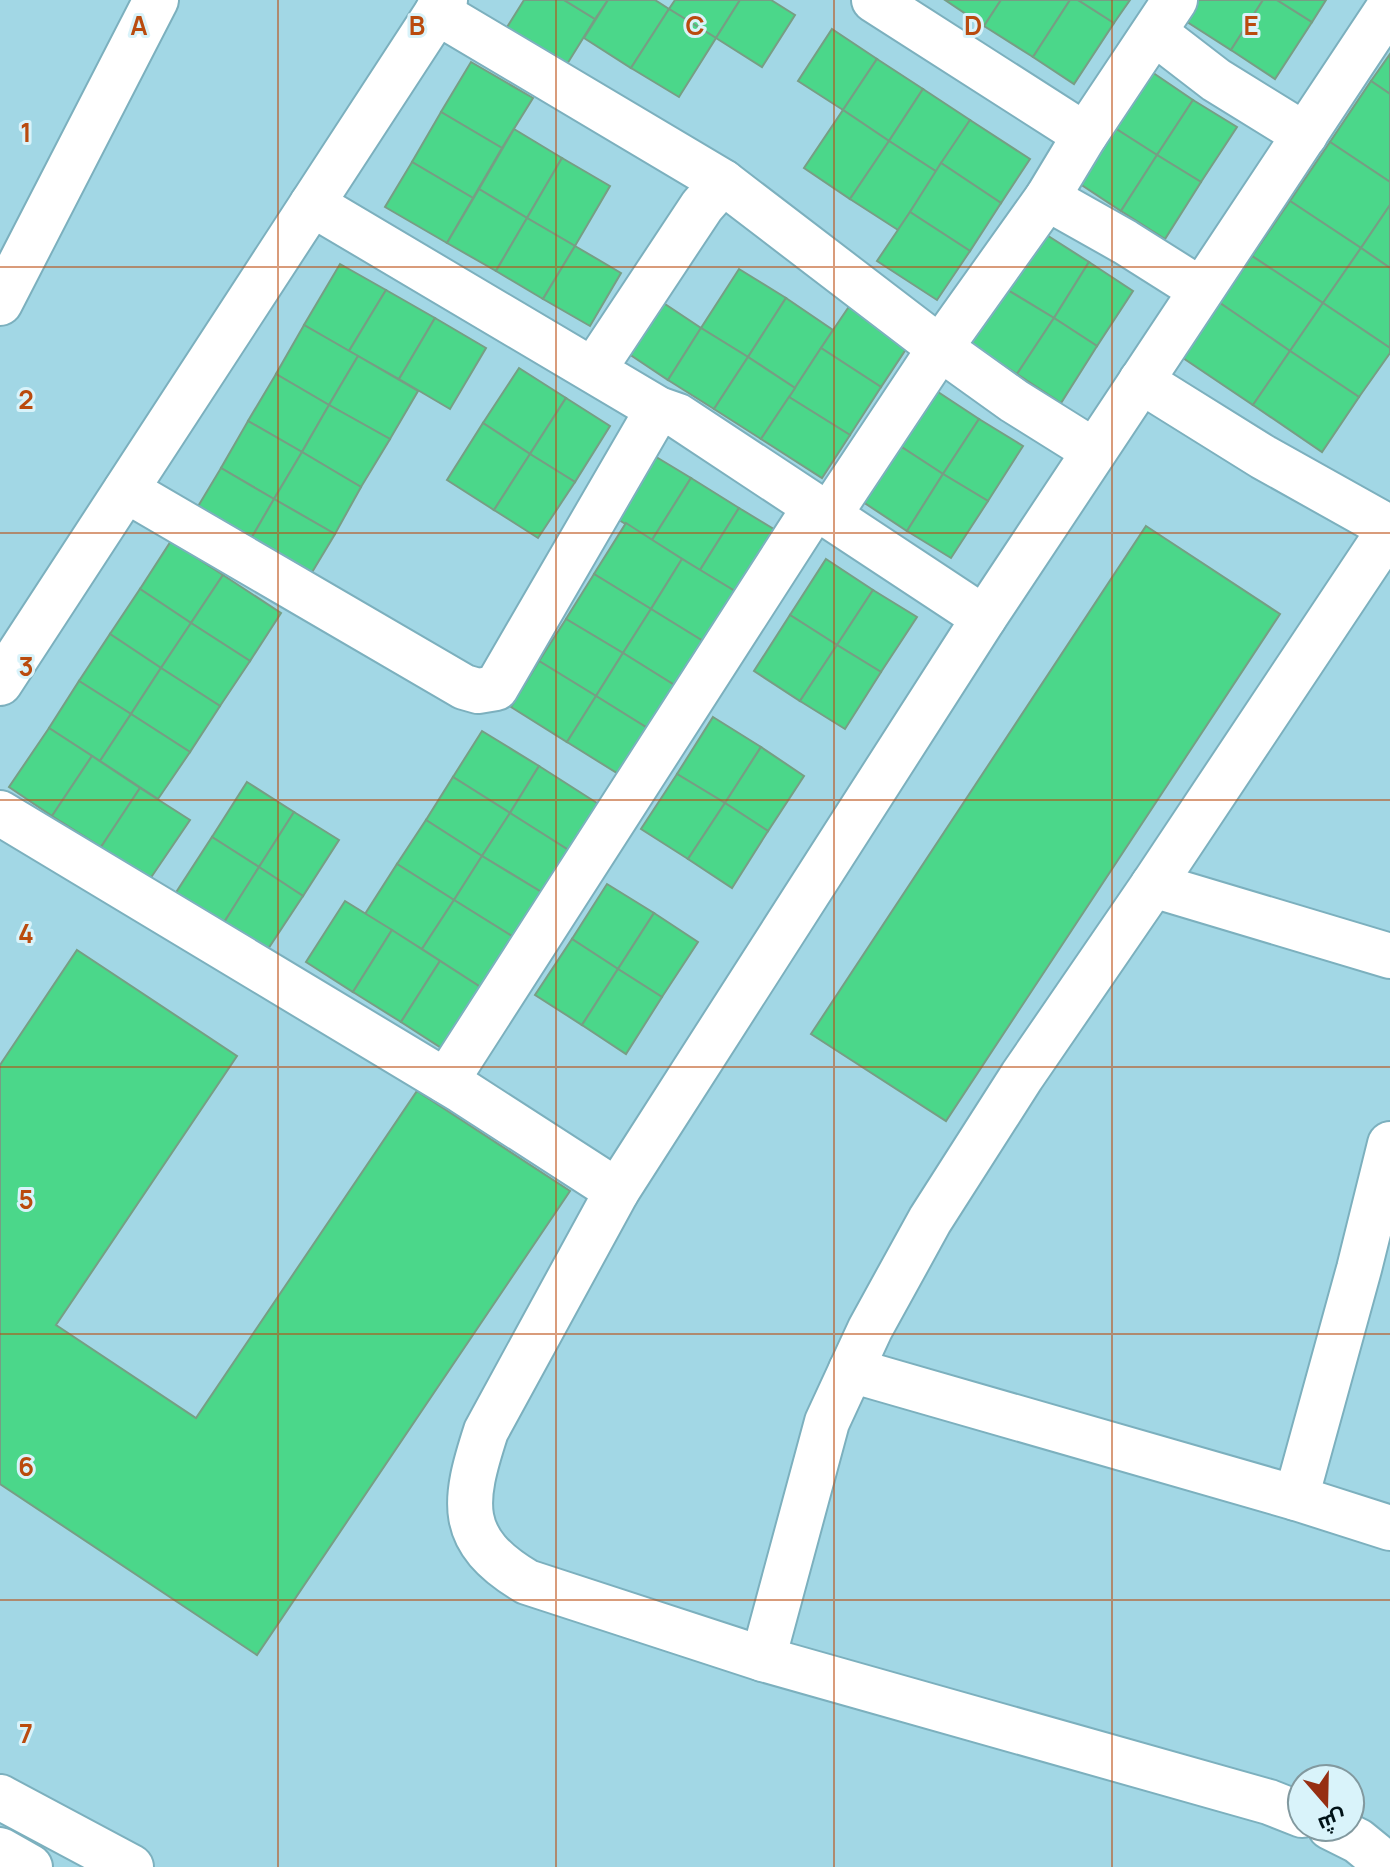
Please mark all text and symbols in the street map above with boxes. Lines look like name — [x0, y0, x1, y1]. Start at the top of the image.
text: A — [130, 7, 148, 43]
text: B — [409, 7, 425, 43]
text: C — [685, 7, 705, 43]
text: D — [964, 7, 982, 43]
text: E — [1243, 7, 1259, 43]
text: 1 — [20, 114, 32, 150]
text: 2 — [18, 381, 34, 417]
text: 3 — [18, 648, 34, 684]
text: 4 — [18, 915, 34, 951]
text: 5 — [18, 1181, 34, 1217]
text: 6 — [18, 1448, 34, 1484]
text: 7 — [19, 1715, 33, 1751]
north arrow — [1286, 1763, 1366, 1843]
text: ش — [1314, 1803, 1351, 1841]

